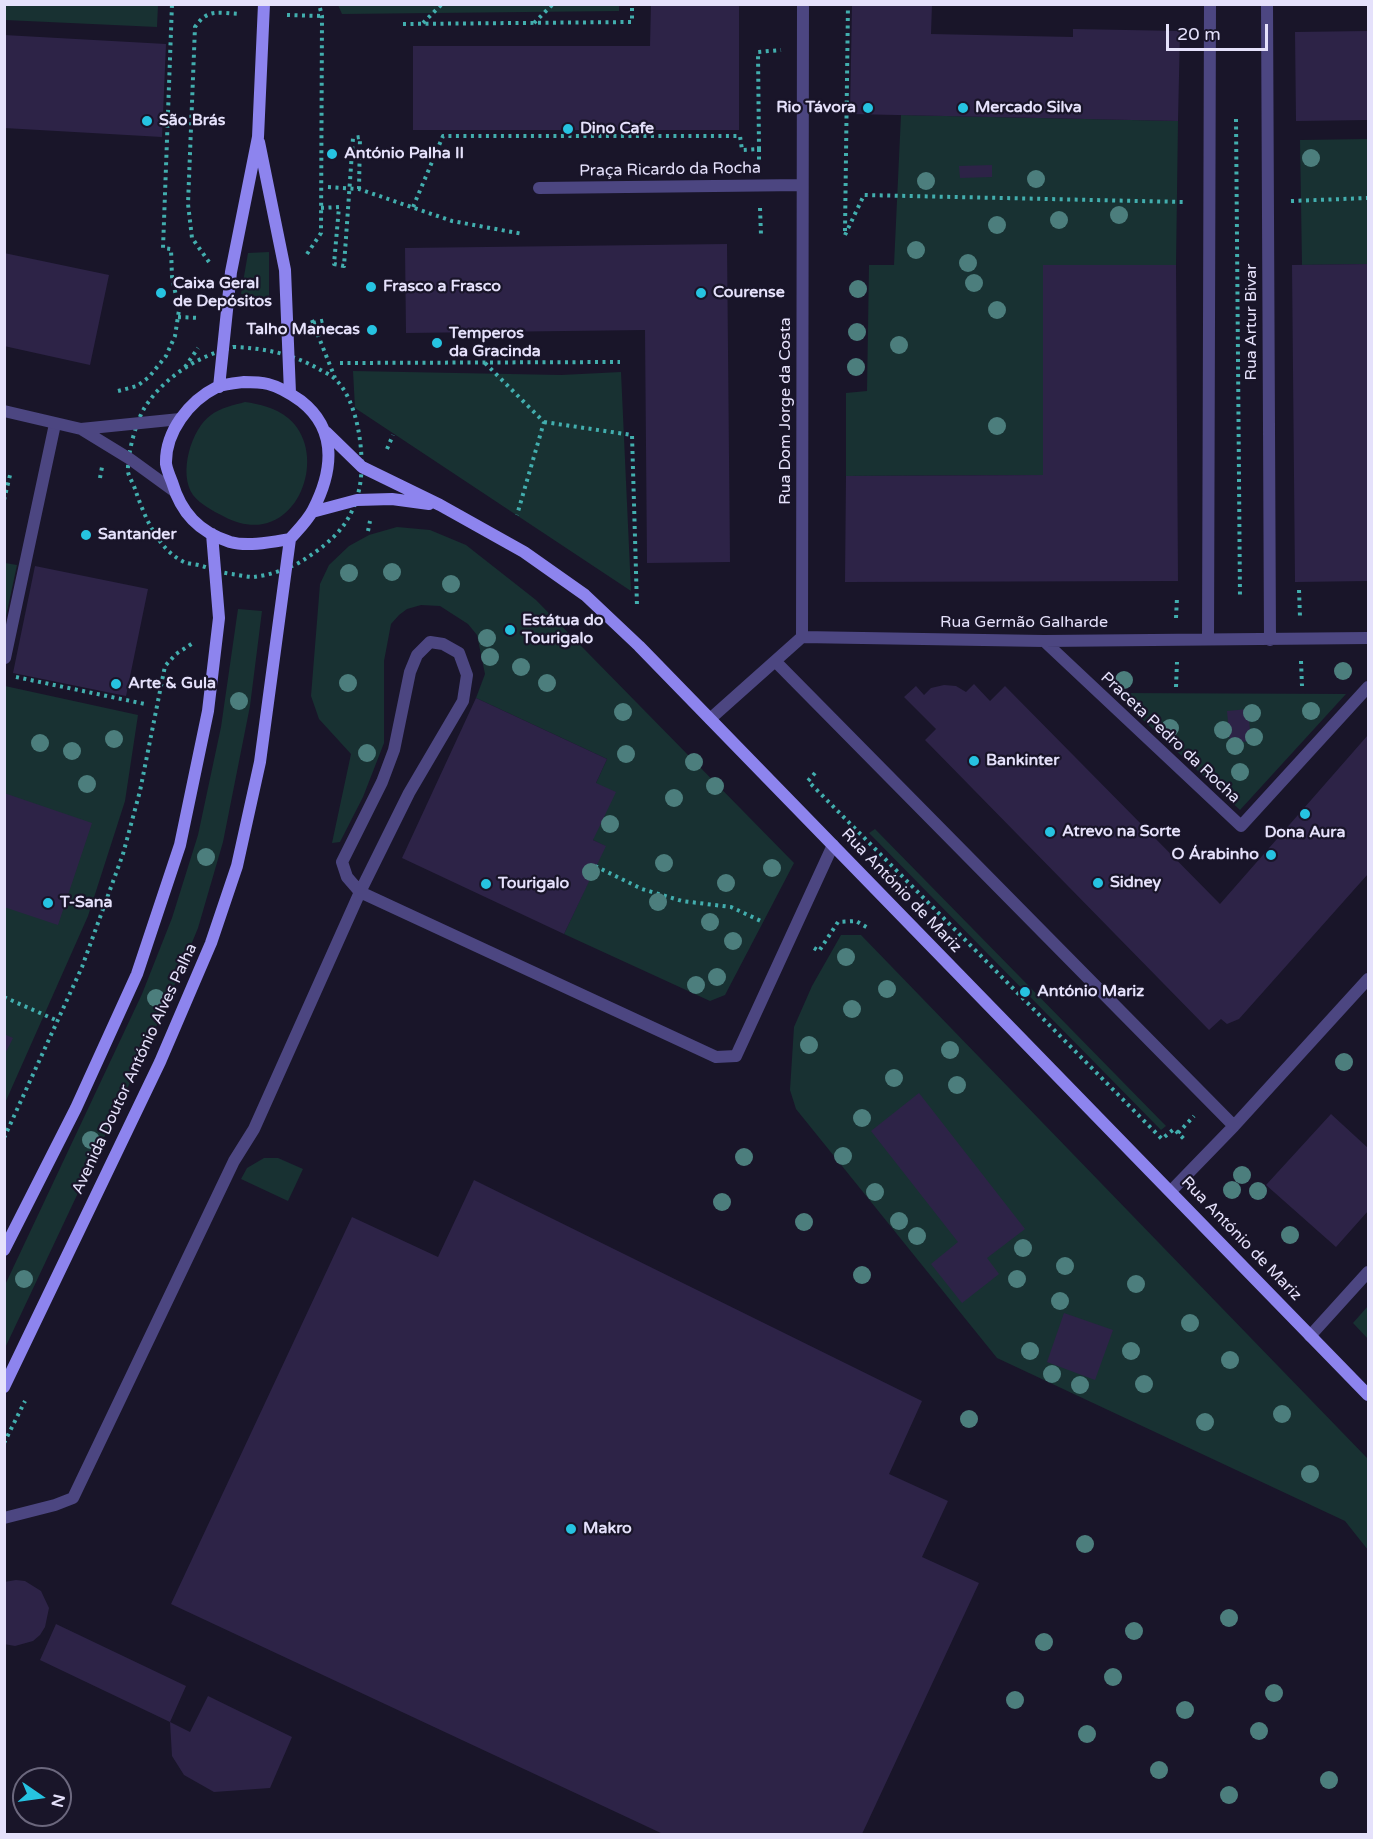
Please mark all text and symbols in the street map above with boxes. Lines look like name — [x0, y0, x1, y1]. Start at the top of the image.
scale bar — [1169, 12, 1271, 50]
text: 20 m — [1177, 23, 1221, 45]
place label: Rio Távora — [776, 98, 856, 118]
place label: Mercado Silva — [975, 98, 1082, 118]
marker: Rio Távora — [861, 101, 875, 115]
marker: Mercado Silva — [956, 101, 970, 115]
place label: São Brás — [159, 111, 226, 131]
marker: São Brás — [140, 114, 154, 128]
place label: Dino Cafe — [580, 119, 654, 139]
marker: Dino Cafe — [561, 122, 575, 136]
place label: António Palha II — [344, 144, 464, 164]
marker: António Palha II — [325, 147, 339, 161]
street label: Praça Ricardo da Rocha — [579, 159, 761, 181]
street label: Rua Artur Bivar — [1242, 264, 1262, 380]
place label: Caixa Geral de Depósitos — [173, 274, 272, 312]
place label: Frasco a Frasco — [383, 277, 501, 297]
marker: Frasco a Frasco — [364, 280, 378, 294]
place label: Courense — [713, 283, 785, 303]
marker: Caixa Geral de Depósitos — [154, 286, 168, 300]
marker: Courense — [694, 286, 708, 300]
street label: Rua Dom Jorge da Costa — [776, 317, 796, 505]
place label: Talho Manecas — [246, 320, 360, 340]
marker: Talho Manecas — [365, 323, 379, 337]
place label: Temperos da Gracinda — [449, 324, 541, 362]
marker: Temperos da Gracinda — [430, 336, 444, 350]
place label: Santander — [98, 525, 177, 545]
marker: Santander — [79, 528, 93, 542]
place label: Estátua do Tourigalo — [522, 611, 603, 649]
street label: Rua Germão Galharde — [940, 613, 1108, 633]
marker: Estátua do Tourigalo — [503, 623, 517, 637]
street label: Praceta Pedro da Rocha — [1096, 668, 1244, 808]
place label: Arte & Gula — [128, 674, 216, 694]
marker: Arte & Gula — [109, 677, 123, 691]
place label: Bankinter — [986, 751, 1059, 771]
marker: Bankinter — [967, 754, 981, 768]
marker: Dona Aura — [1298, 807, 1312, 821]
place label: Atrevo na Sorte — [1062, 822, 1180, 842]
place label: Dona Aura — [1265, 823, 1345, 843]
street label: Rua António de Mariz — [837, 825, 965, 957]
marker: Atrevo na Sorte — [1043, 825, 1057, 839]
place label: O Árabinho — [1172, 845, 1259, 865]
marker: O Árabinho — [1264, 848, 1278, 862]
place label: Sidney — [1110, 873, 1161, 893]
place label: Tourigalo — [498, 874, 569, 894]
marker: Sidney — [1091, 876, 1105, 890]
marker: Tourigalo — [479, 877, 493, 891]
place label: T-Sana — [60, 893, 113, 913]
marker: T-Sana — [41, 896, 55, 910]
street label: Avenida Doutor António Alves Palha — [68, 940, 202, 1198]
place label: António Mariz — [1037, 982, 1144, 1002]
marker: António Mariz — [1018, 985, 1032, 999]
street label: Rua António de Mariz — [1177, 1173, 1305, 1305]
place label: Makro — [583, 1519, 632, 1539]
marker: Makro — [564, 1522, 578, 1536]
north arrow — [12, 1767, 72, 1827]
text: N — [46, 1792, 69, 1809]

